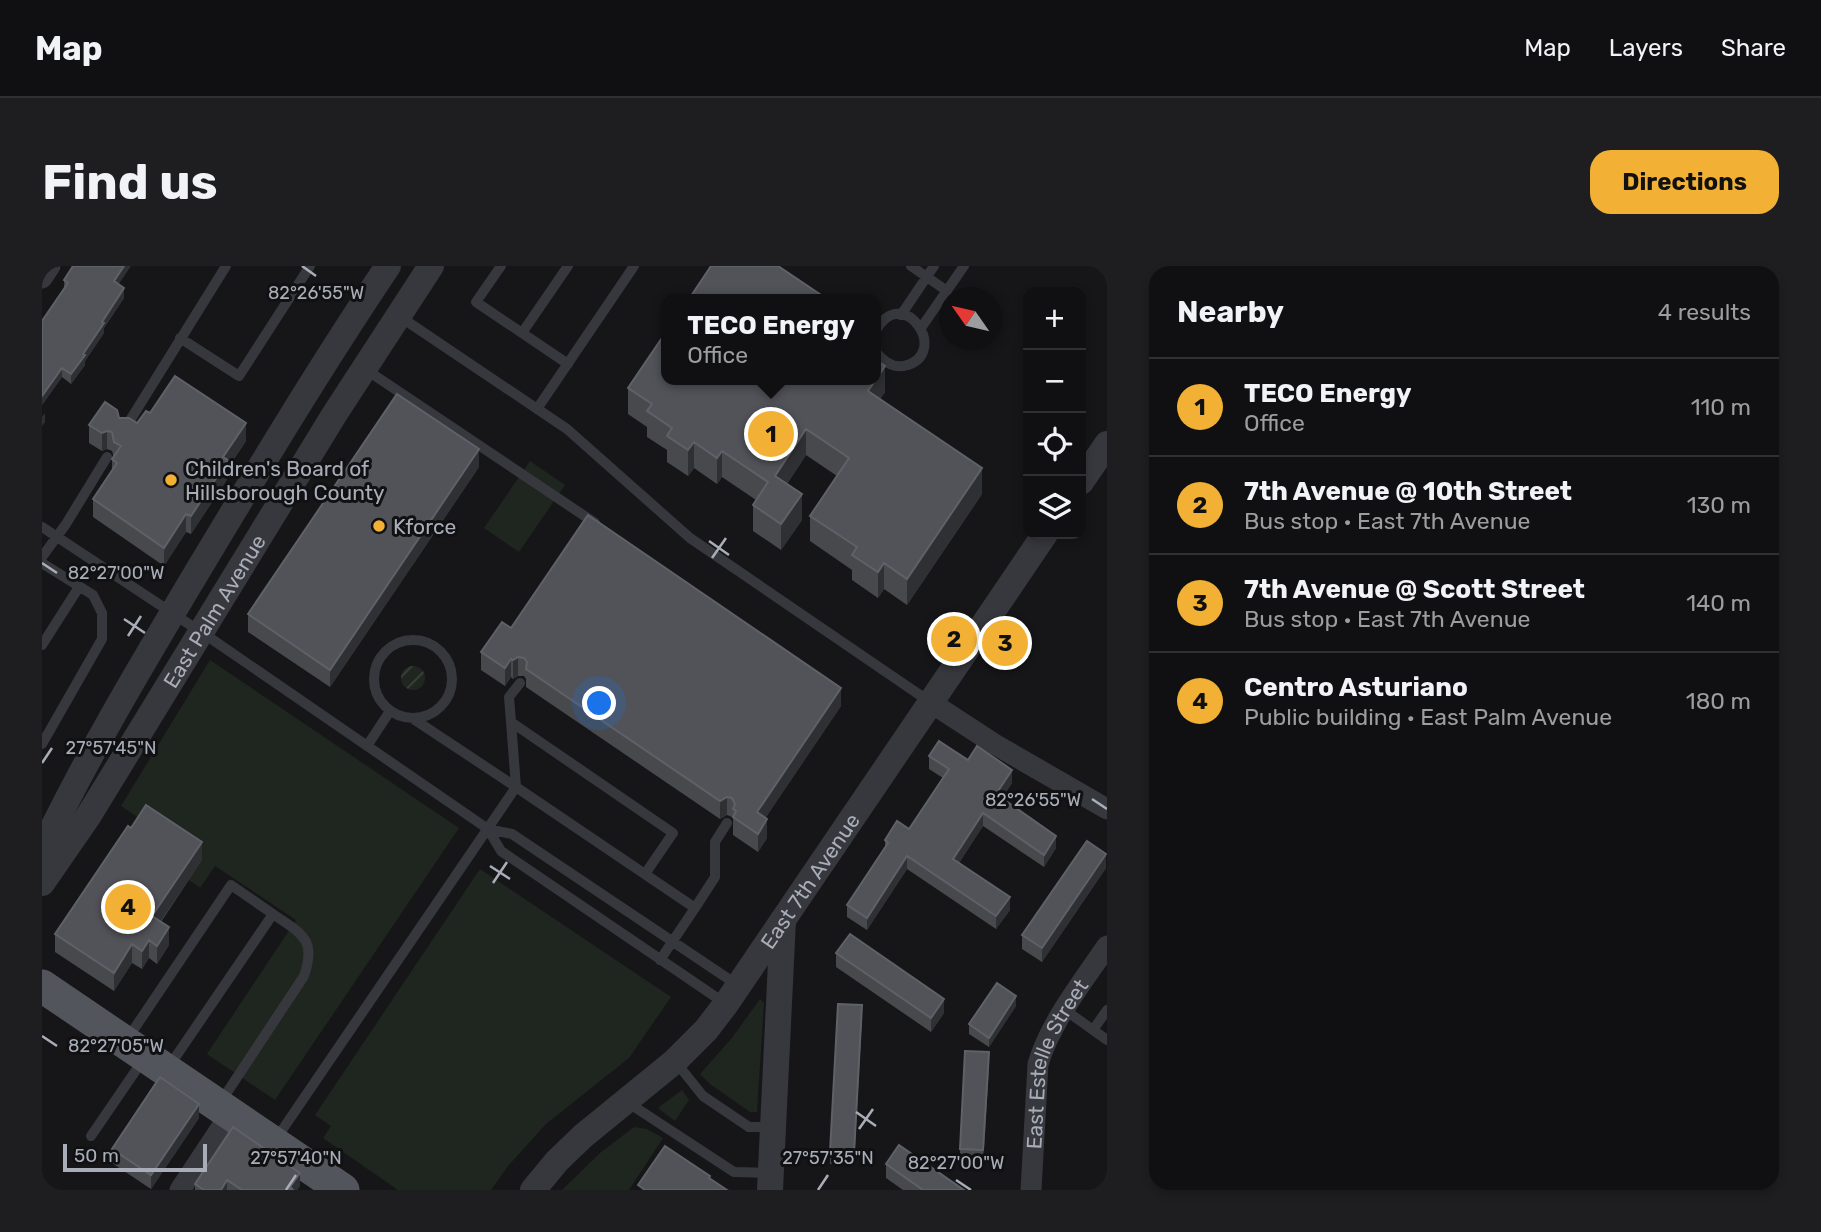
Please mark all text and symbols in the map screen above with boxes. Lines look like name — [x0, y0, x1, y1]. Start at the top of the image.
text: Map — [35, 29, 103, 68]
text: Map — [1524, 34, 1571, 62]
text: Layers — [1609, 34, 1683, 62]
text: Share — [1721, 34, 1786, 62]
button: Directions — [1590, 150, 1779, 214]
text: Find us — [42, 153, 218, 211]
text: 82°26'55"W — [268, 282, 364, 304]
north arrow — [939, 287, 1002, 350]
map controls — [1023, 287, 1086, 539]
button: + — [1023, 287, 1086, 350]
popup — [661, 294, 881, 385]
text: Nearby — [1177, 294, 1284, 330]
text: 4 results — [1658, 298, 1751, 326]
text: TECO Energy — [687, 310, 855, 341]
text: Office — [687, 341, 748, 369]
button: − — [1023, 350, 1086, 413]
text: TECO Energy — [1244, 378, 1412, 409]
text: 1 — [1194, 393, 1206, 421]
text: 110 m — [1691, 393, 1751, 421]
pin: 1 — [748, 408, 794, 460]
text: Office — [1244, 409, 1305, 437]
button: locate — [1023, 413, 1086, 476]
place label: Children's Board of Hillsborough County — [185, 456, 385, 505]
marker: Children's Board of Hillsborough County — [163, 472, 179, 488]
button: layers — [1023, 476, 1086, 539]
text: 7th Avenue @ 10th Street — [1244, 476, 1572, 507]
text: 2 — [1193, 491, 1207, 519]
text: 130 m — [1687, 491, 1751, 519]
text: Bus stop · East 7th Avenue — [1244, 507, 1530, 535]
place label: Kforce — [393, 514, 456, 539]
marker: Kforce — [371, 518, 387, 534]
street label: East Palm Avenue — [158, 530, 270, 692]
text: 82°27'00"W — [68, 562, 164, 584]
text: 7th Avenue @ Scott Street — [1244, 574, 1585, 605]
text: 3 — [1192, 589, 1208, 617]
text: 140 m — [1686, 589, 1751, 617]
text: Bus stop · East 7th Avenue — [1244, 605, 1530, 633]
pin: 2 — [931, 613, 977, 665]
pin: 3 — [982, 617, 1028, 669]
text: Centro Asturiano — [1244, 672, 1468, 703]
your location — [582, 686, 616, 720]
text: 4 — [1192, 687, 1208, 715]
text: 180 m — [1686, 687, 1751, 715]
text: Public building · East Palm Avenue — [1244, 703, 1612, 731]
text: 27°57'45"N — [66, 737, 156, 759]
text: 82°26'55"W — [985, 789, 1081, 811]
street label: East 7th Avenue — [755, 808, 864, 953]
pin: 4 — [105, 881, 151, 933]
street label: East Estelle Street — [1021, 974, 1093, 1150]
text: 82°27'05"W — [68, 1035, 164, 1057]
scale bar — [63, 1141, 206, 1173]
text: 50 m — [74, 1144, 119, 1167]
text: 27°57'40"N — [250, 1147, 342, 1169]
text: 27°57'35"N — [782, 1147, 874, 1169]
text: 82°27'00"W — [908, 1152, 1004, 1174]

